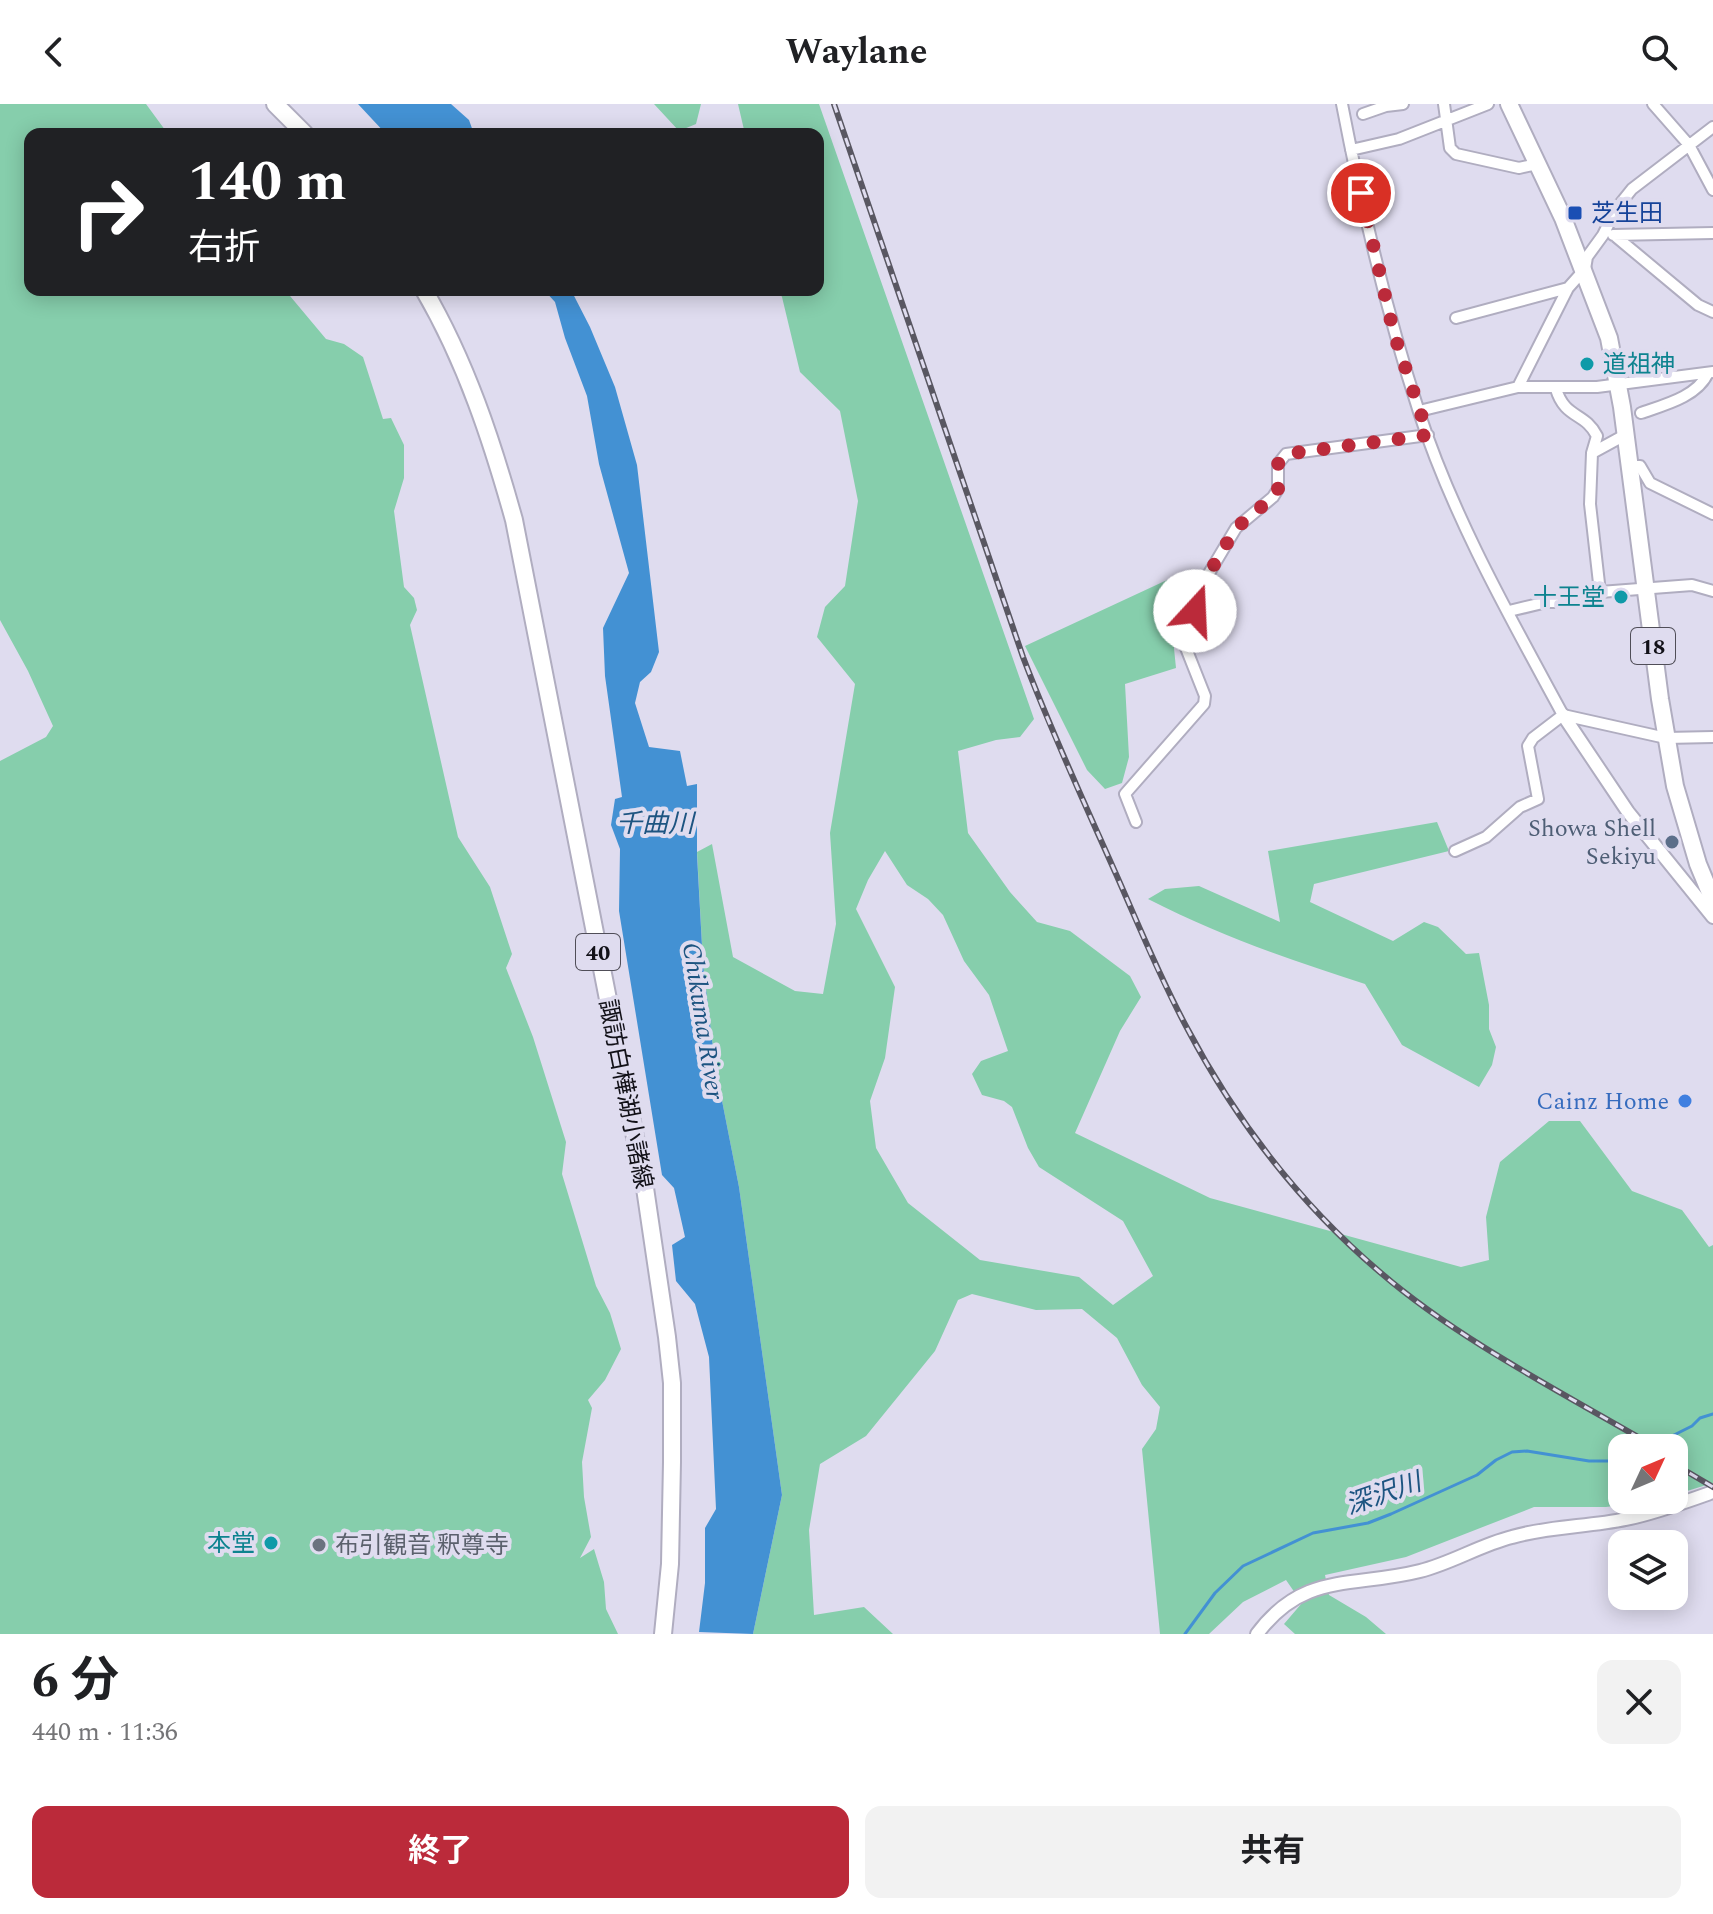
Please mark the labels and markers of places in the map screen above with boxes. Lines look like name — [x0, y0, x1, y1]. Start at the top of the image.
pin — [1327, 159, 1395, 227]
place label: 芝生田 — [1591, 196, 1663, 232]
marker: 芝生田 — [1566, 204, 1584, 222]
place label: 道祖神 — [1603, 347, 1675, 383]
marker: 道祖神 — [1578, 355, 1596, 373]
place label: 十王堂 — [1533, 580, 1605, 616]
marker: 十王堂 — [1612, 588, 1630, 606]
place label: Showa Shell Sekiyu — [1528, 811, 1656, 875]
marker: Showa Shell Sekiyu — [1663, 833, 1681, 851]
place label: Cainz Home — [1536, 1084, 1669, 1120]
marker: Cainz Home — [1676, 1092, 1694, 1110]
place label: 本堂 — [207, 1526, 255, 1562]
place label: 布引観音 釈尊寺 — [335, 1528, 509, 1564]
marker: 本堂 — [262, 1534, 280, 1552]
marker: 布引観音 釈尊寺 — [310, 1536, 328, 1554]

